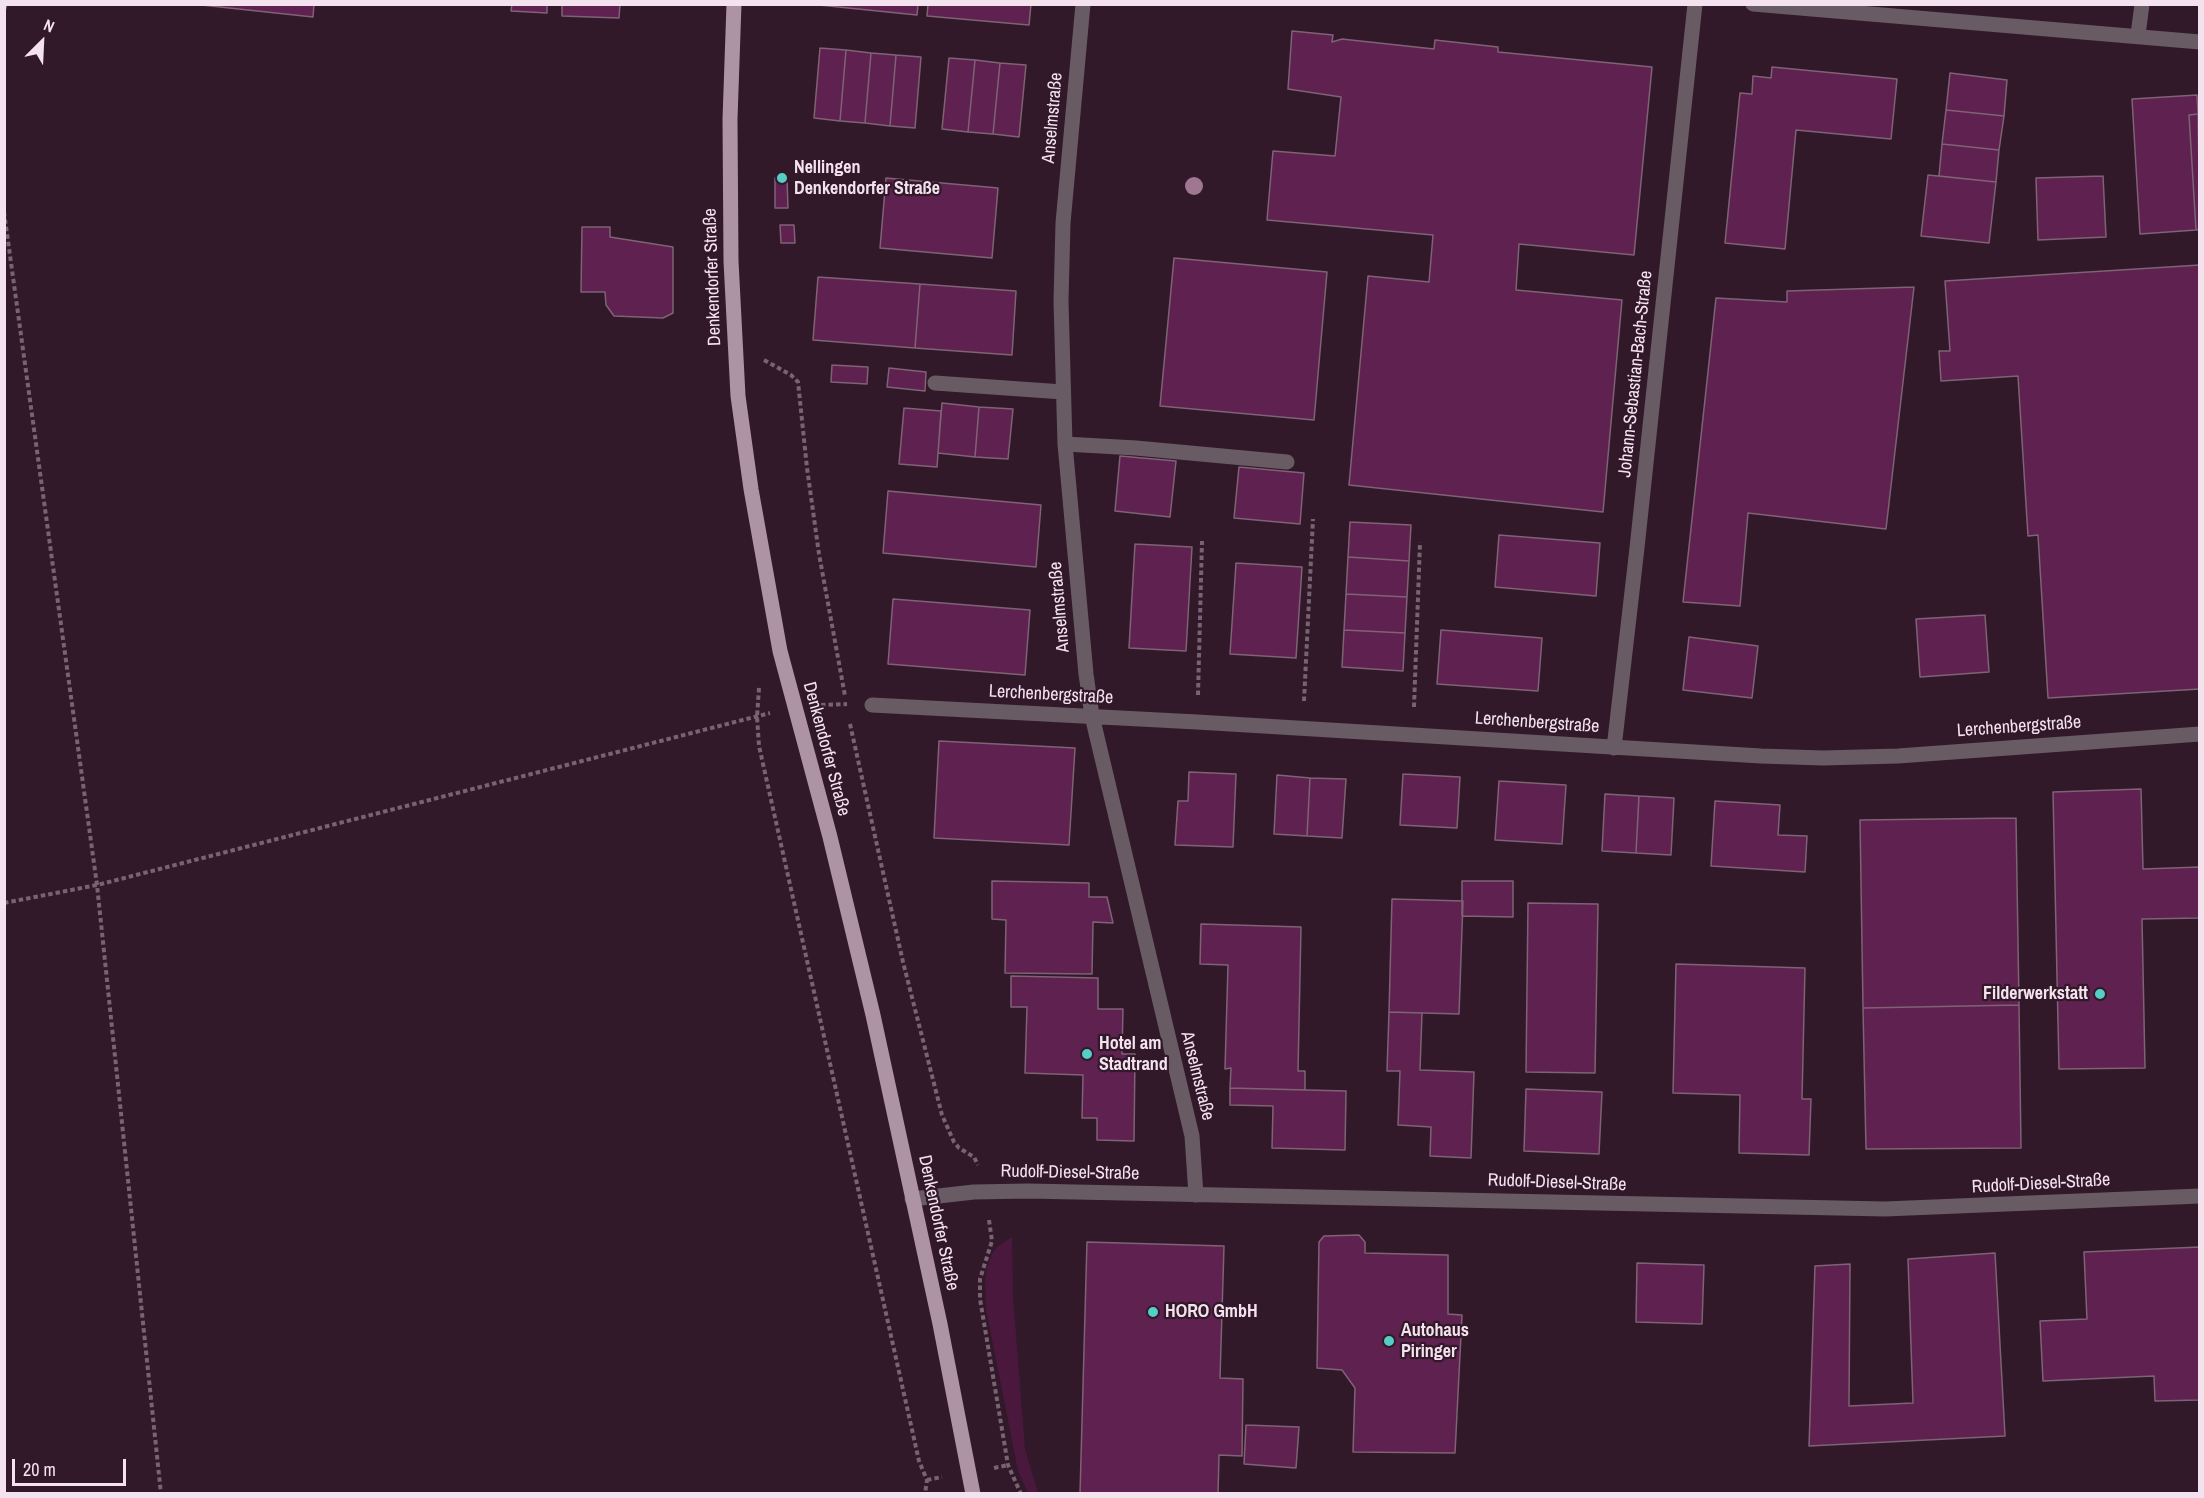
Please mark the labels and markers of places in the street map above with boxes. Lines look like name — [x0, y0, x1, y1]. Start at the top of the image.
place label: Nellingen Denkendorfer Straße — [794, 157, 940, 200]
marker: Nellingen Denkendorfer Straße — [775, 171, 789, 185]
place label: Filderwerkstatt — [1983, 983, 2088, 1005]
marker: Filderwerkstatt — [2093, 987, 2107, 1001]
place label: Hotel am Stadtrand — [1099, 1033, 1168, 1076]
marker: Hotel am Stadtrand — [1080, 1047, 1094, 1061]
place label: HORO GmbH — [1165, 1301, 1258, 1323]
marker: HORO GmbH — [1146, 1305, 1160, 1319]
place label: Autohaus Piringer — [1401, 1320, 1469, 1362]
marker: Autohaus Piringer — [1382, 1334, 1396, 1348]

